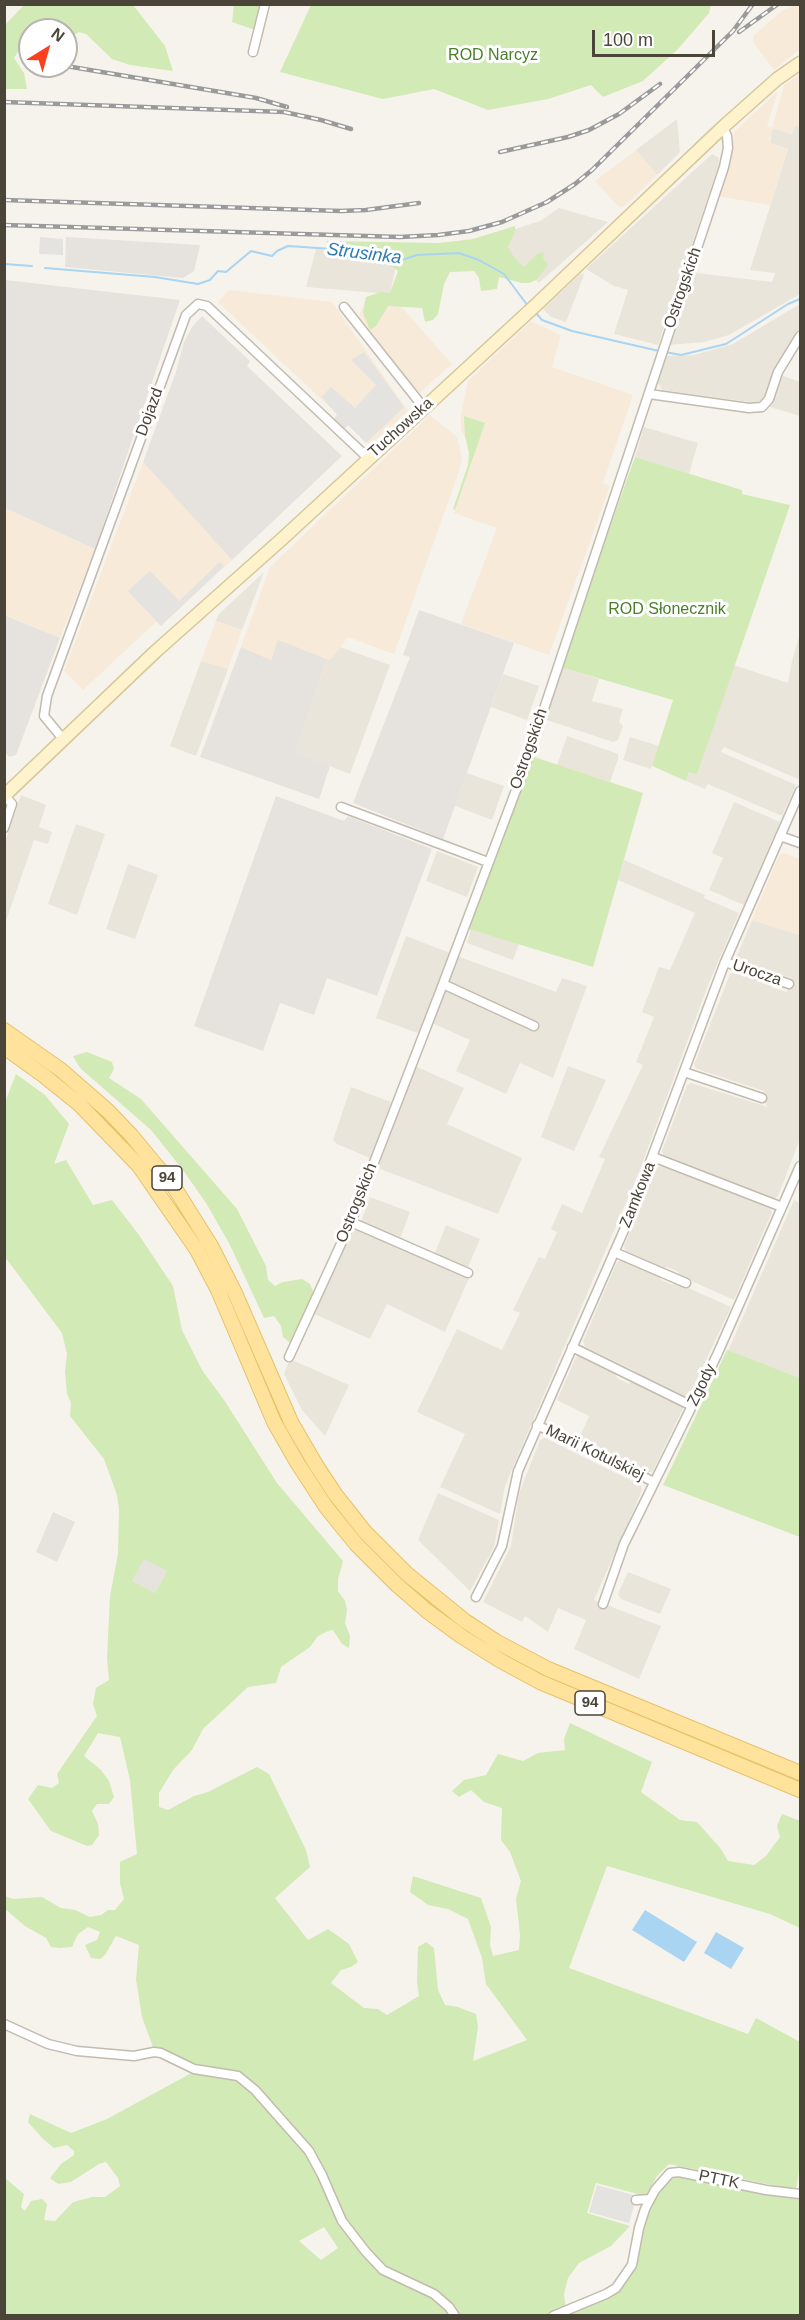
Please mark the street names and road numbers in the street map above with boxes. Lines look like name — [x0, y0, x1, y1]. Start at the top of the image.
street label: Ostrogskich — [660, 245, 706, 331]
street label: Dojazd — [132, 385, 168, 439]
street label: Tuchowska — [365, 394, 437, 462]
street label: Ostrogskich — [506, 706, 552, 792]
street label: Urocza — [730, 956, 784, 990]
street label: Zamkowa — [616, 1159, 660, 1231]
street label: Ostrogskich — [332, 1160, 382, 1246]
road number: 94 — [152, 1166, 182, 1190]
street label: Zgody — [684, 1361, 720, 1409]
street label: Marii Kotulskiej — [542, 1421, 648, 1485]
road number: 94 — [575, 1691, 605, 1715]
street label: PTTK — [697, 2166, 741, 2194]

